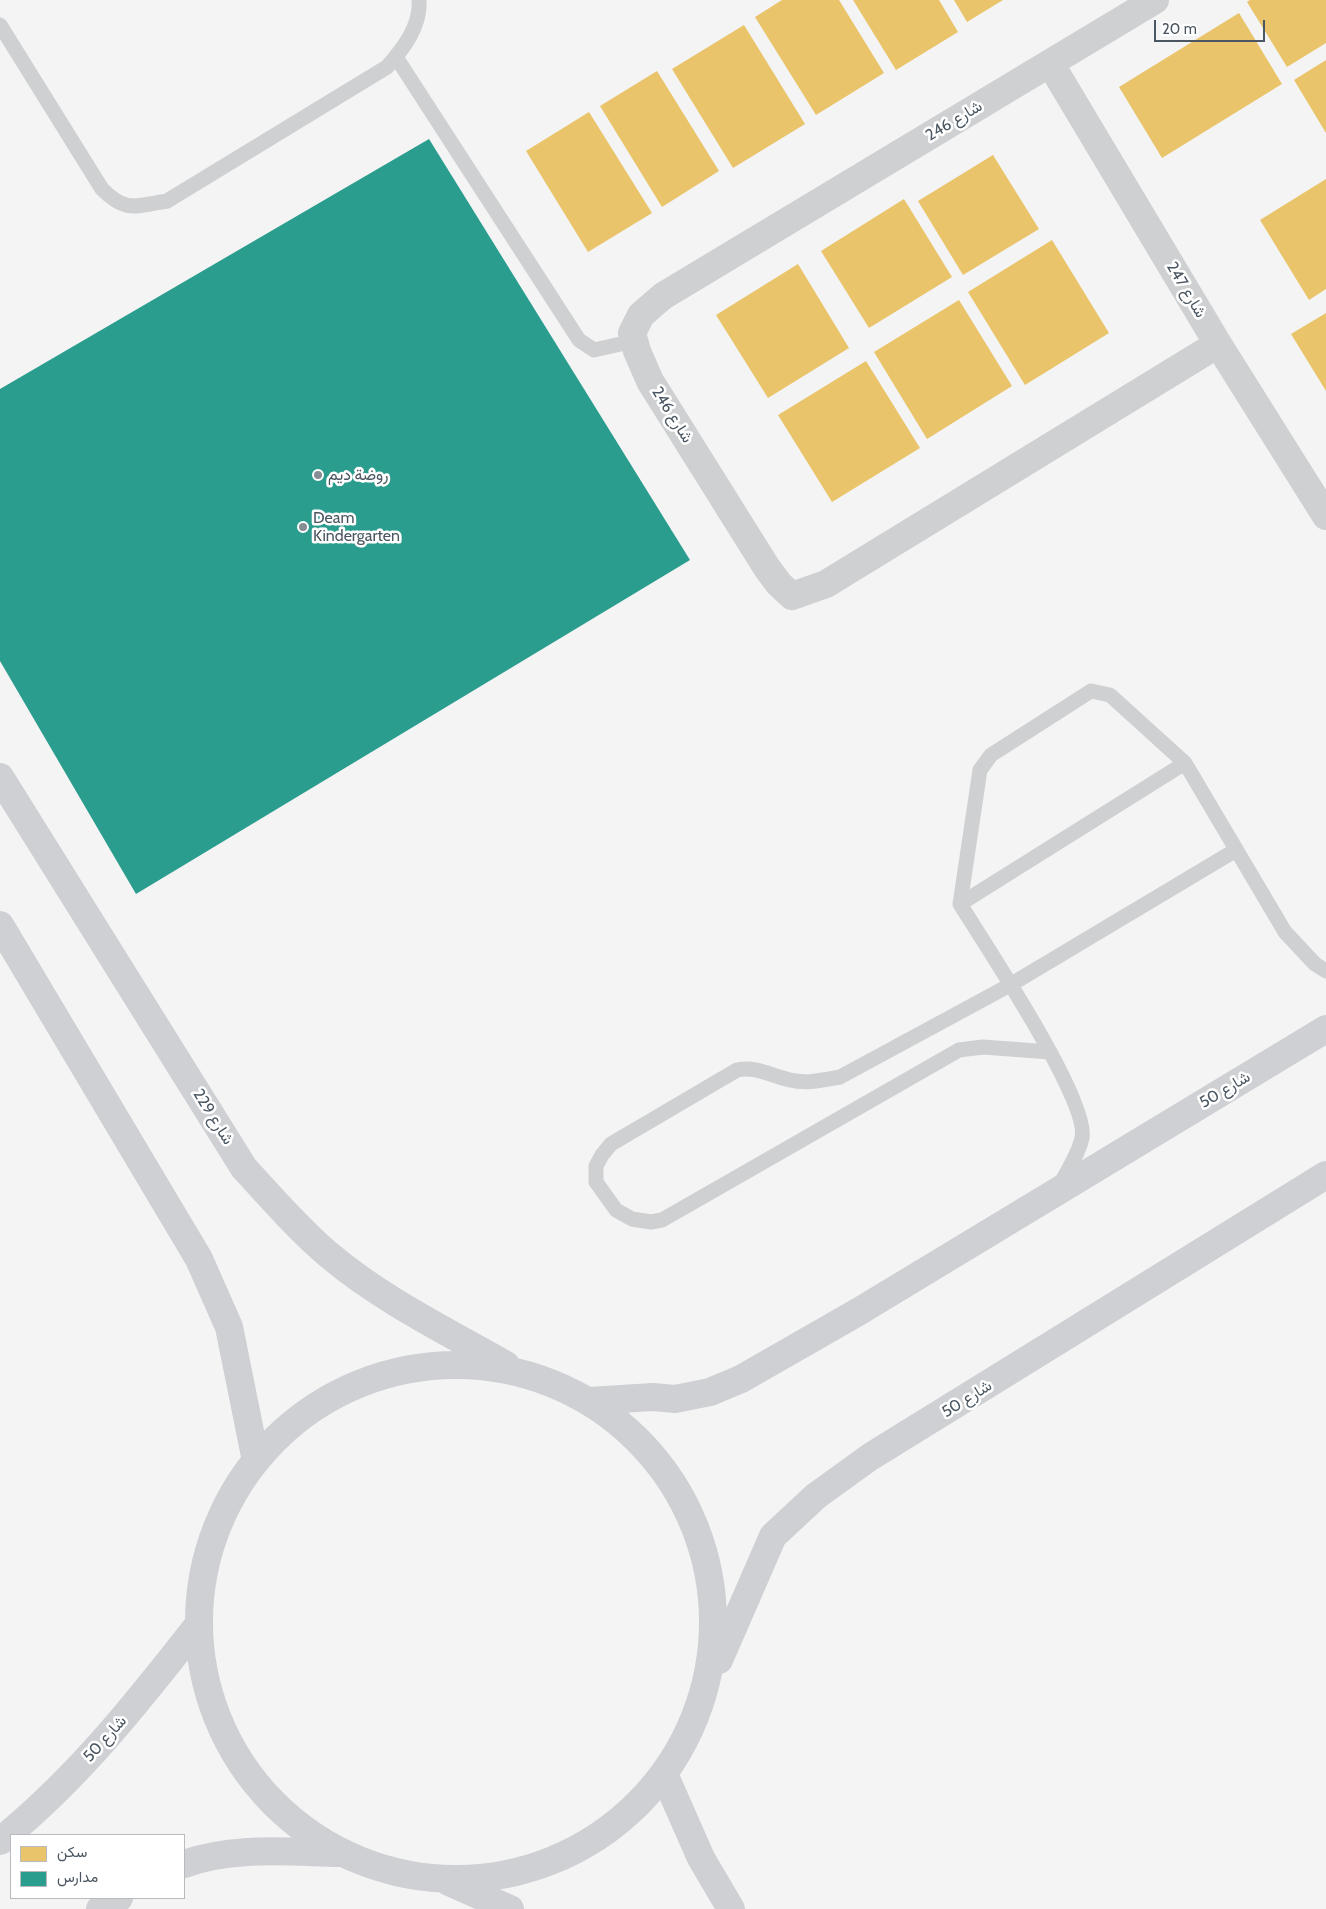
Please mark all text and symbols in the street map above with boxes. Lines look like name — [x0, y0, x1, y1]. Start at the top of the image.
scale bar — [1156, 10, 1267, 42]
text: 20 m — [1162, 20, 1197, 38]
street label: شارع 246 — [922, 97, 986, 145]
street label: شارع 247 — [1162, 259, 1210, 321]
street label: شارع 246 — [647, 383, 697, 447]
place label: روضة ديم — [328, 465, 388, 485]
marker: روضة ديم — [312, 469, 324, 481]
place label: Deam Kindergarten — [313, 508, 400, 546]
marker: Deam Kindergarten — [297, 521, 309, 533]
street label: شارع 50 — [1196, 1067, 1254, 1113]
street label: شارع 229 — [189, 1086, 237, 1148]
street label: شارع 50 — [938, 1376, 996, 1422]
street label: شارع 50 — [79, 1712, 131, 1766]
legend — [10, 1834, 185, 1899]
text: سكن — [57, 1843, 87, 1861]
text: مدارس — [57, 1868, 98, 1886]

